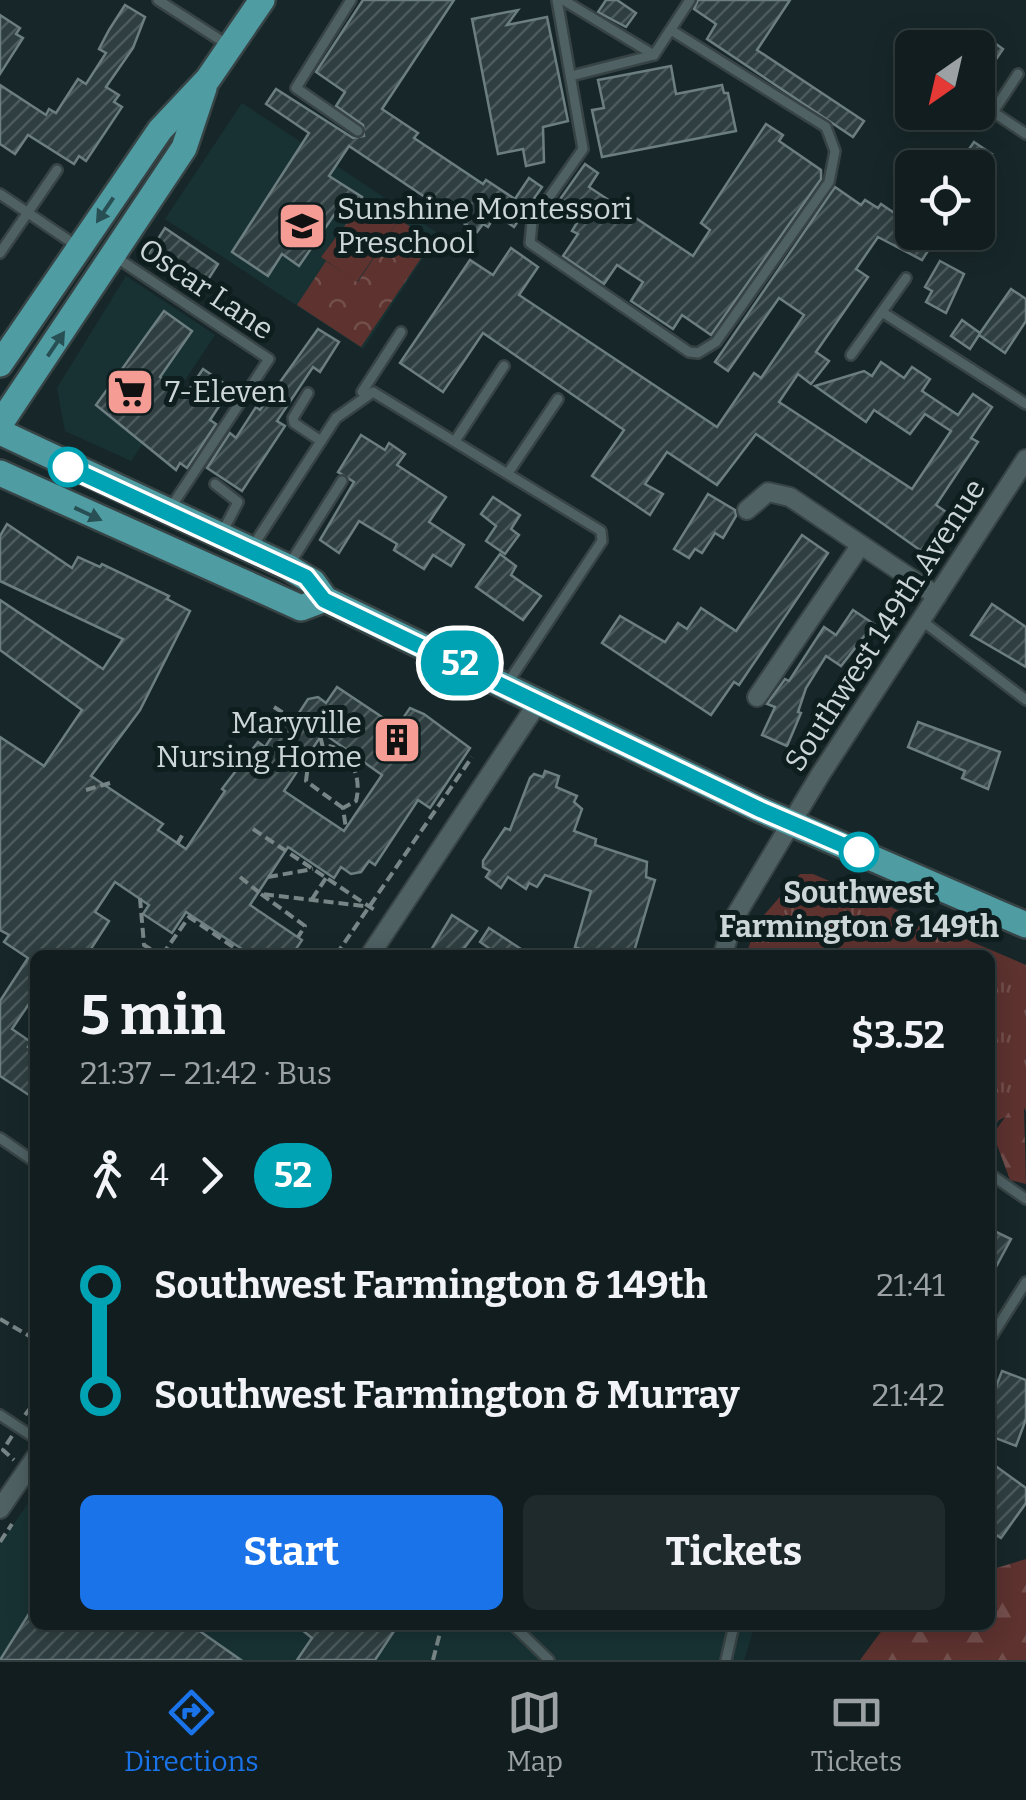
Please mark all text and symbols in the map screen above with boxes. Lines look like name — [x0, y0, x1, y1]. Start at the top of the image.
north arrow — [895, 30, 995, 130]
map controls — [895, 30, 995, 250]
button: locate — [895, 150, 995, 250]
place label: Sunshine Montessori Preschool — [337, 191, 633, 261]
one-way arrow — [96, 197, 115, 224]
school or university icon: Sunshine Montessori Preschool — [276, 200, 328, 252]
street label: Oscar Lane — [132, 231, 280, 347]
one-way arrow — [46, 330, 64, 357]
supermarket icon: 7-Eleven — [104, 366, 156, 418]
place label: 7-Eleven — [165, 374, 286, 410]
unlabelled marker — [49, 448, 87, 486]
street label: Southwest 149th Avenue — [777, 472, 993, 778]
one-way arrow — [74, 506, 103, 523]
line badge: 52 — [415, 630, 505, 696]
text: 52 — [441, 642, 479, 684]
place label: Maryville Nursing Home — [156, 705, 362, 775]
building icon: Maryville Nursing Home — [371, 714, 423, 766]
marker: Southwest Farmington & 149th — [840, 833, 878, 871]
place label: Southwest Farmington & 149th — [719, 875, 999, 945]
text: 5 min — [80, 983, 225, 1049]
text: $3.52 — [851, 1012, 945, 1058]
text: 21:37 – 21:42 · Bus — [80, 1054, 332, 1092]
icon: walk — [80, 1148, 135, 1203]
icon: forward — [184, 1148, 239, 1203]
text: 52 — [274, 1154, 312, 1196]
text: 4 — [150, 1156, 169, 1194]
text: Southwest Farmington & 149th — [154, 1262, 708, 1308]
text: 21:41 — [876, 1266, 945, 1304]
text: Southwest Farmington & Murray — [154, 1372, 740, 1418]
text: 21:42 — [872, 1376, 945, 1414]
button: Start — [80, 1495, 503, 1610]
button: Tickets — [523, 1495, 945, 1610]
tab: Directions — [124, 1685, 259, 1778]
tab: Map — [506, 1685, 563, 1778]
tab: Tickets — [811, 1685, 902, 1778]

